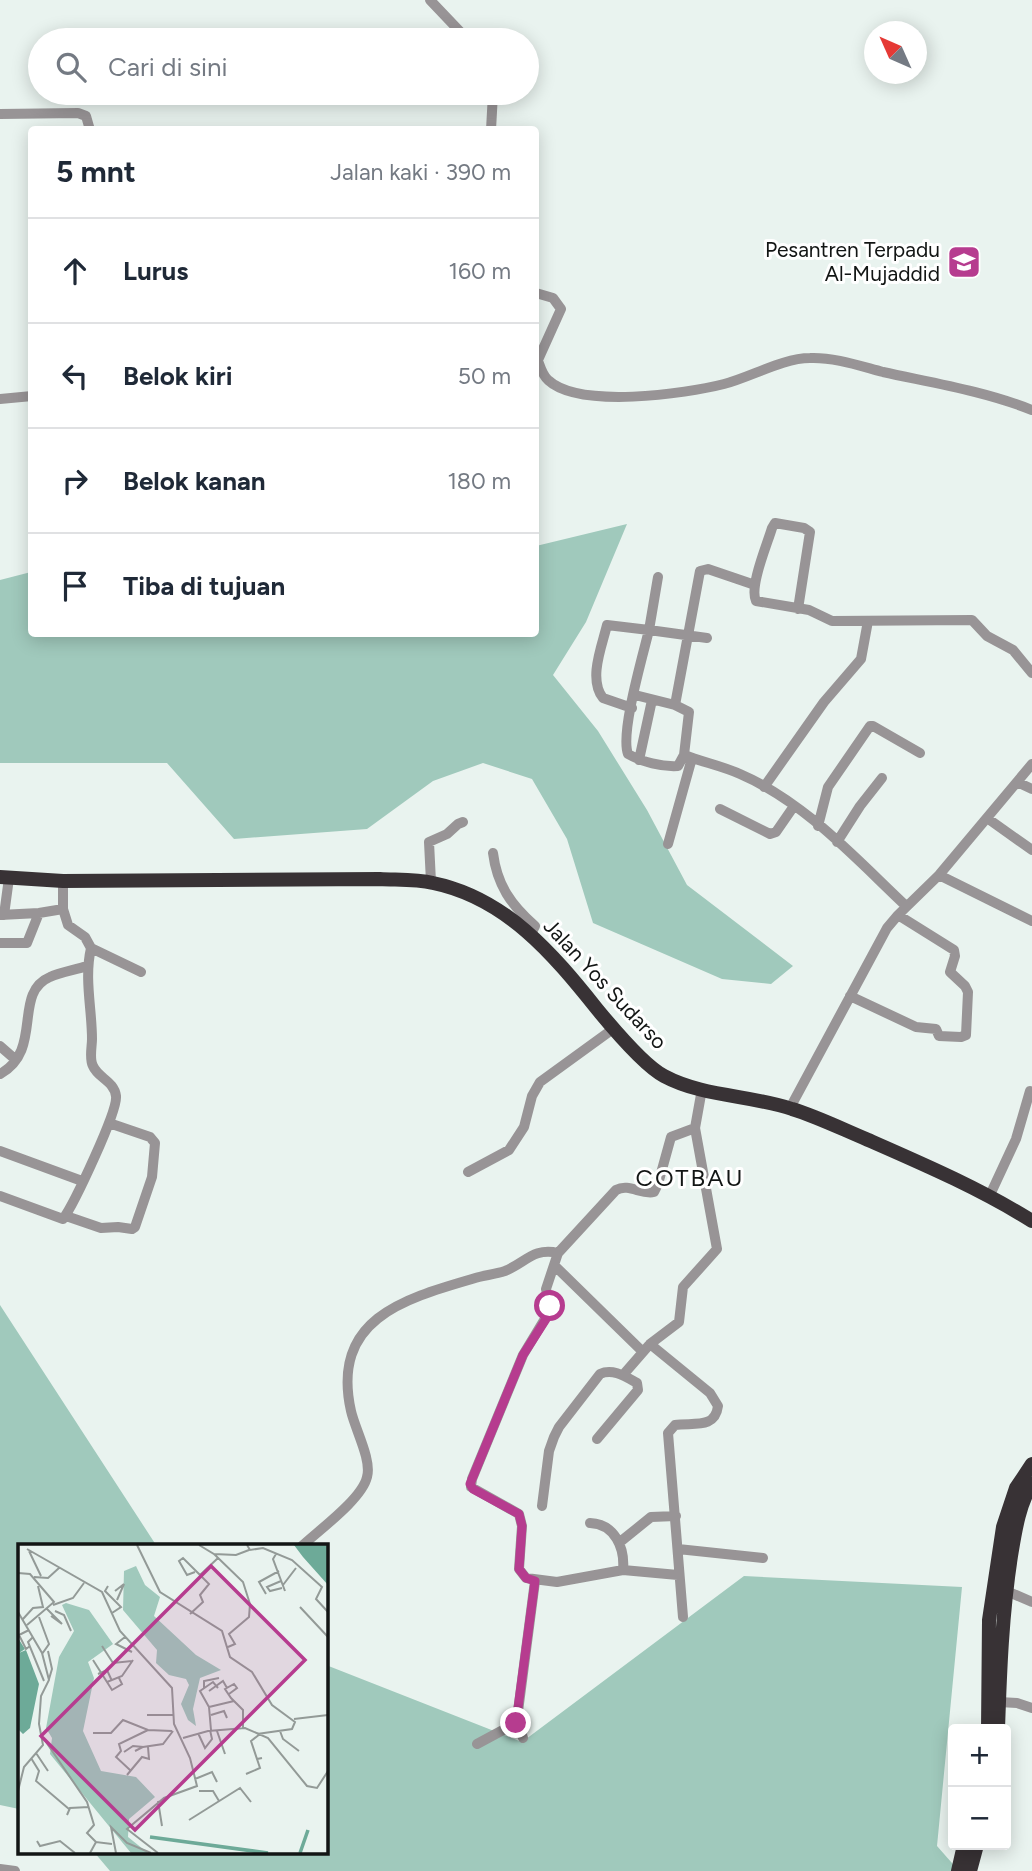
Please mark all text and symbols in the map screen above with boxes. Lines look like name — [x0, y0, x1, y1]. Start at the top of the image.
north arrow — [864, 21, 927, 84]
search box — [28, 28, 539, 105]
icon: search — [52, 48, 90, 86]
text: Cari di sini — [108, 51, 228, 83]
text: 5 mnt — [56, 153, 136, 190]
text: Jalan kaki · 390 m — [330, 158, 511, 186]
place label: Pesantren Terpadu Al-Mujaddid — [765, 237, 940, 286]
school or university icon: Pesantren Terpadu Al-Mujaddid — [945, 243, 983, 281]
icon: ahead — [56, 252, 94, 290]
text: Lurus — [123, 255, 188, 287]
text: 160 m — [448, 257, 511, 285]
icon: left — [56, 357, 94, 395]
text: Belok kiri — [123, 360, 232, 392]
text: 50 m — [458, 362, 511, 390]
icon: right — [56, 462, 94, 500]
text: Belok kanan — [123, 465, 266, 497]
text: 180 m — [447, 467, 511, 495]
icon: arrive — [56, 567, 94, 605]
text: Tiba di tujuan — [123, 570, 285, 602]
street label: Jalan Yos Sudarso — [539, 913, 672, 1054]
district label: COTBAU — [636, 1163, 744, 1192]
route start — [534, 1290, 565, 1321]
inset map — [18, 1544, 327, 1854]
route end — [500, 1707, 531, 1738]
map controls — [948, 1724, 1011, 1850]
button: + — [948, 1724, 1011, 1787]
button: − — [948, 1787, 1011, 1850]

